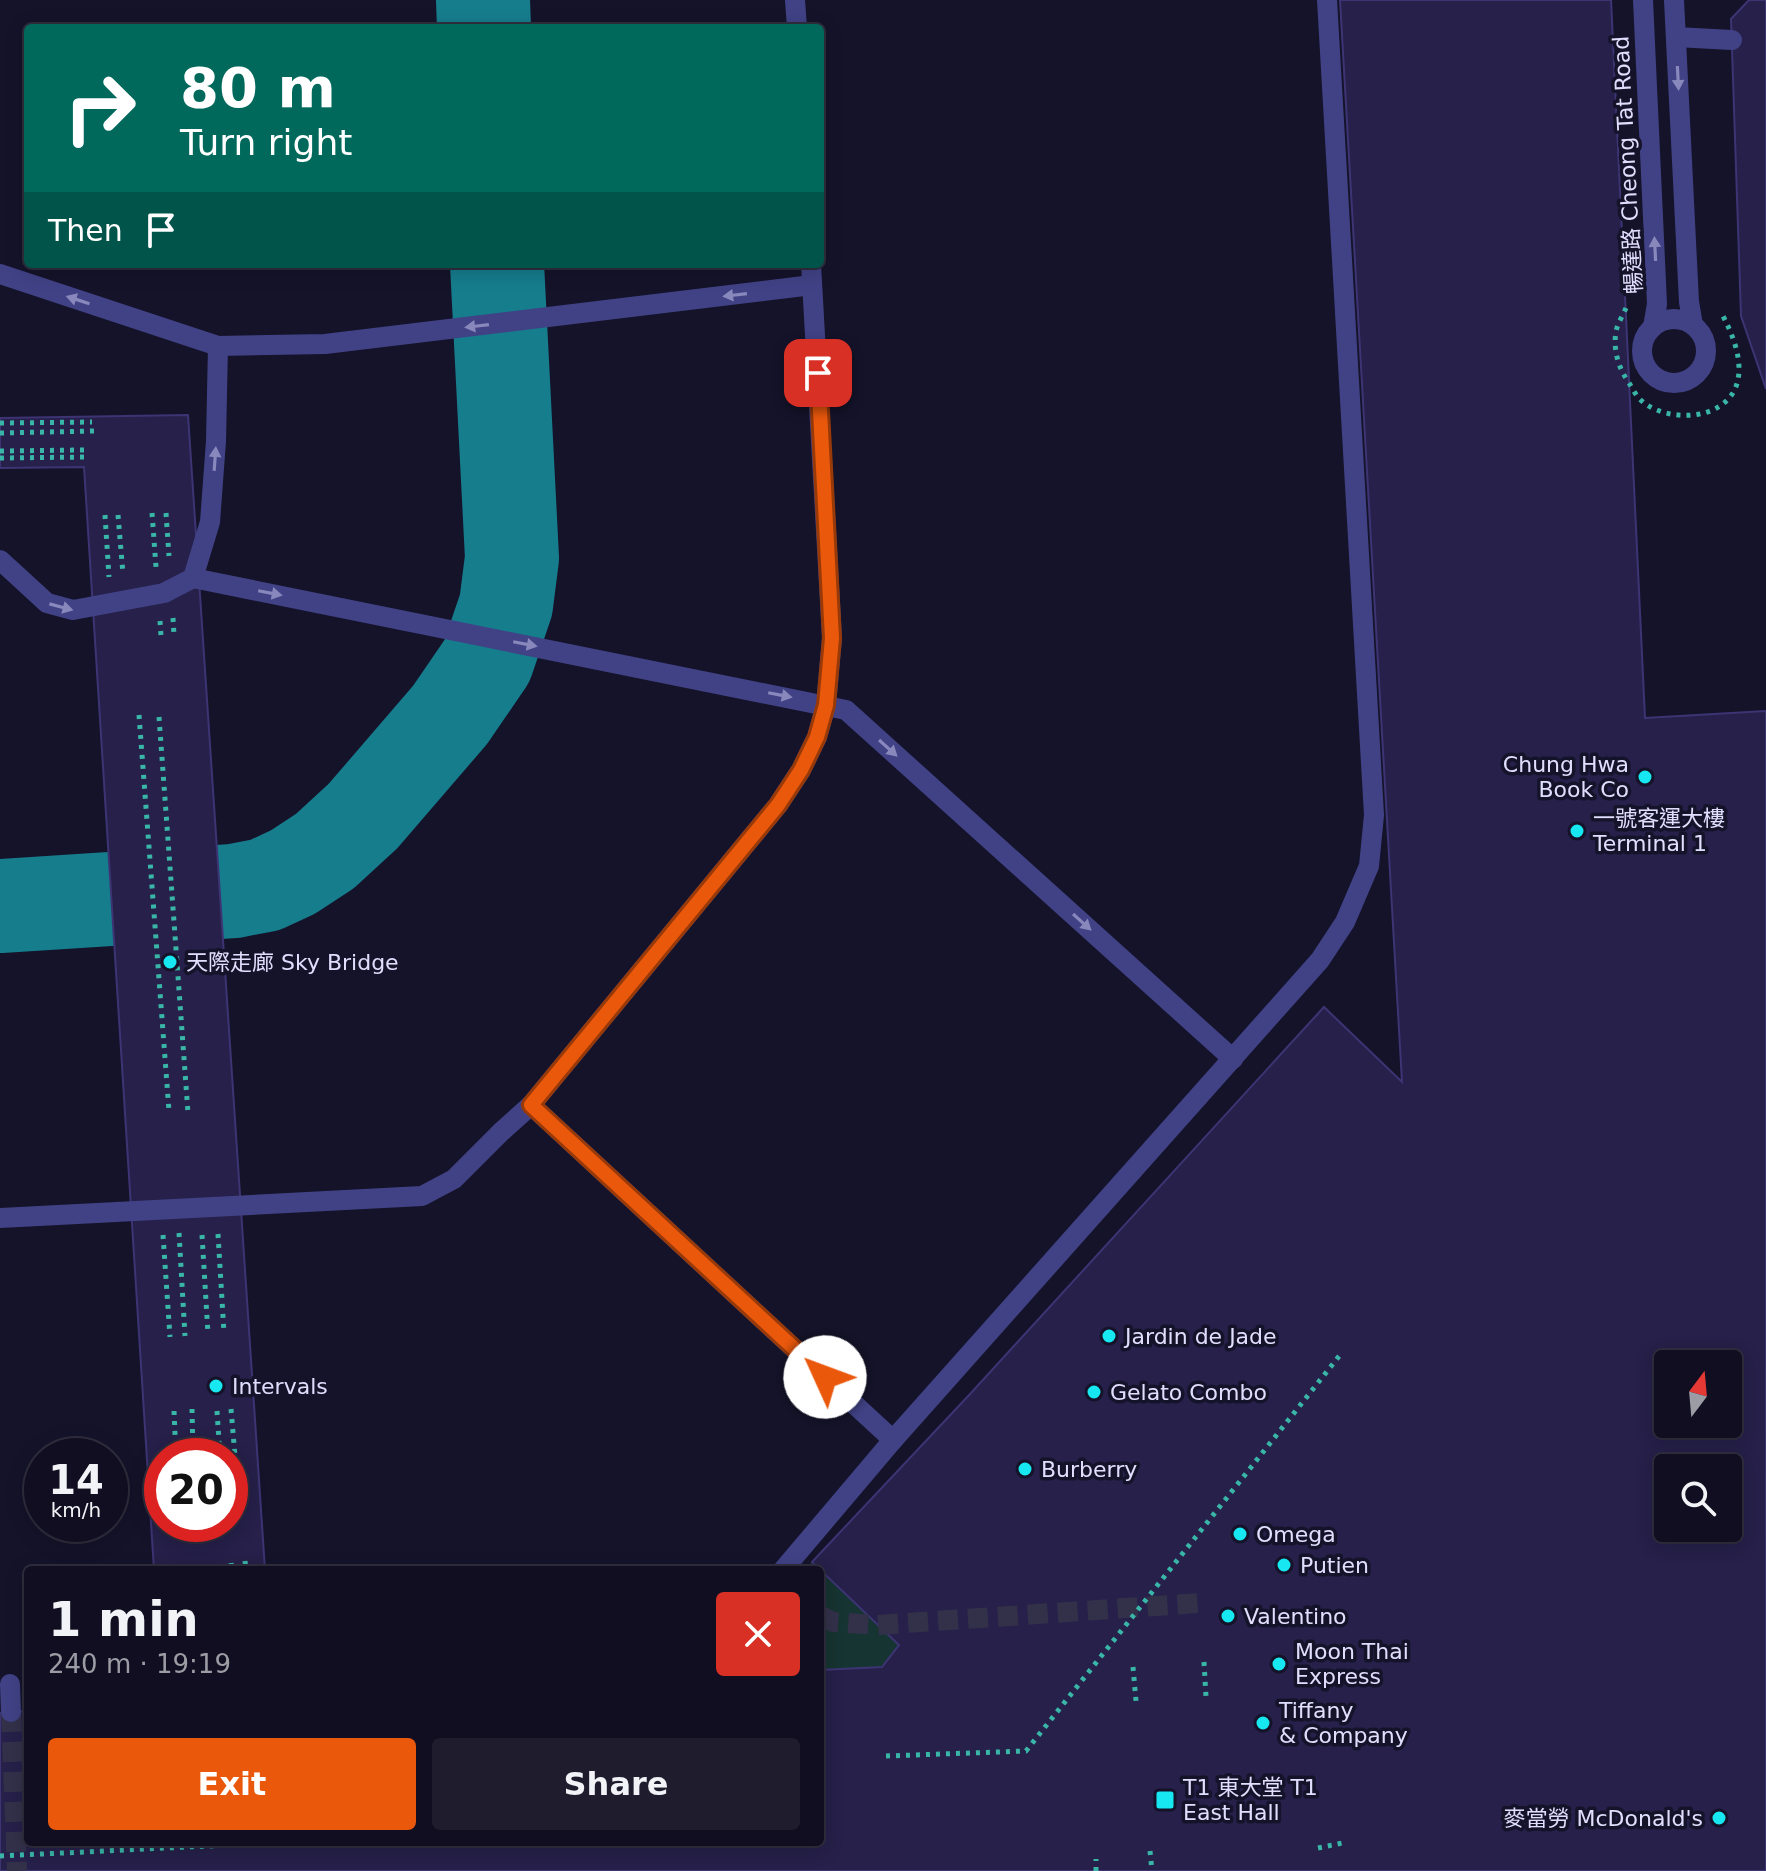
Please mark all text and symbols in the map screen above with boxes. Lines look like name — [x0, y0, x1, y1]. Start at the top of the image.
street label: 暢達路 Cheong Tat Road — [1608, 35, 1647, 295]
text: 80 m — [180, 55, 336, 120]
icon: right — [48, 56, 152, 160]
one-way arrow — [1671, 66, 1684, 91]
text: Turn right — [180, 122, 352, 163]
icon: arrive — [139, 208, 183, 252]
text: Then — [48, 213, 123, 248]
one-way arrow — [1648, 236, 1661, 261]
one-way arrow — [722, 288, 747, 301]
one-way arrow — [66, 293, 90, 306]
one-way arrow — [464, 320, 489, 333]
pin — [784, 339, 852, 407]
icon: arrive — [796, 351, 840, 395]
one-way arrow — [209, 446, 222, 471]
one-way arrow — [258, 587, 283, 600]
one-way arrow — [48, 601, 73, 613]
one-way arrow — [512, 638, 537, 651]
one-way arrow — [767, 690, 792, 702]
one-way arrow — [879, 739, 898, 757]
place label: Chung Hwa Book Co — [1503, 752, 1629, 802]
marker: Chung Hwa Book Co — [1636, 768, 1654, 786]
place label: 一號客運大樓 Terminal 1 — [1592, 806, 1725, 856]
marker: 一號客運大樓 Terminal 1 — [1568, 822, 1586, 840]
one-way arrow — [1071, 913, 1091, 930]
place label: 天際走廊 Sky Bridge — [186, 950, 399, 975]
marker: 天際走廊 Sky Bridge — [161, 953, 179, 971]
place label: Jardin de Jade — [1123, 1324, 1277, 1349]
marker: Jardin de Jade — [1100, 1327, 1118, 1345]
position arrow — [783, 1335, 867, 1419]
north arrow — [1654, 1350, 1742, 1438]
map controls — [1654, 1350, 1742, 1542]
place label: Intervals — [232, 1374, 328, 1399]
marker: Intervals — [207, 1377, 225, 1395]
place label: Gelato Combo — [1110, 1380, 1267, 1405]
marker: Gelato Combo — [1085, 1383, 1103, 1401]
speed limit sign: 20 — [144, 1438, 248, 1542]
button: search — [1654, 1454, 1742, 1542]
text: 14 — [48, 1457, 104, 1503]
place label: Burberry — [1041, 1457, 1137, 1482]
marker: Burberry — [1016, 1460, 1034, 1478]
text: km/h — [51, 1498, 101, 1522]
place label: Omega — [1256, 1522, 1336, 1547]
marker: Omega — [1231, 1525, 1249, 1543]
place label: Putien — [1300, 1553, 1369, 1578]
marker: Putien — [1275, 1556, 1293, 1574]
text: 1 min — [48, 1591, 199, 1647]
button: close — [716, 1592, 800, 1676]
place label: Valentino — [1244, 1604, 1347, 1629]
marker: Valentino — [1219, 1607, 1237, 1625]
place label: Moon Thai Express — [1295, 1639, 1409, 1689]
text: 240 m · 19:19 — [48, 1649, 231, 1679]
marker: Moon Thai Express — [1270, 1655, 1288, 1673]
place label: Tiffany & Company — [1278, 1698, 1408, 1748]
marker: Tiffany & Company — [1254, 1714, 1272, 1732]
button: Exit — [48, 1738, 416, 1830]
button: Share — [432, 1738, 800, 1830]
place label: T1 東大堂 T1 East Hall — [1182, 1775, 1318, 1825]
marker: T1 東大堂 T1 East Hall — [1154, 1789, 1176, 1811]
place label: 麥當勞 McDonald's — [1504, 1806, 1703, 1831]
marker: 麥當勞 McDonald's — [1710, 1809, 1728, 1827]

